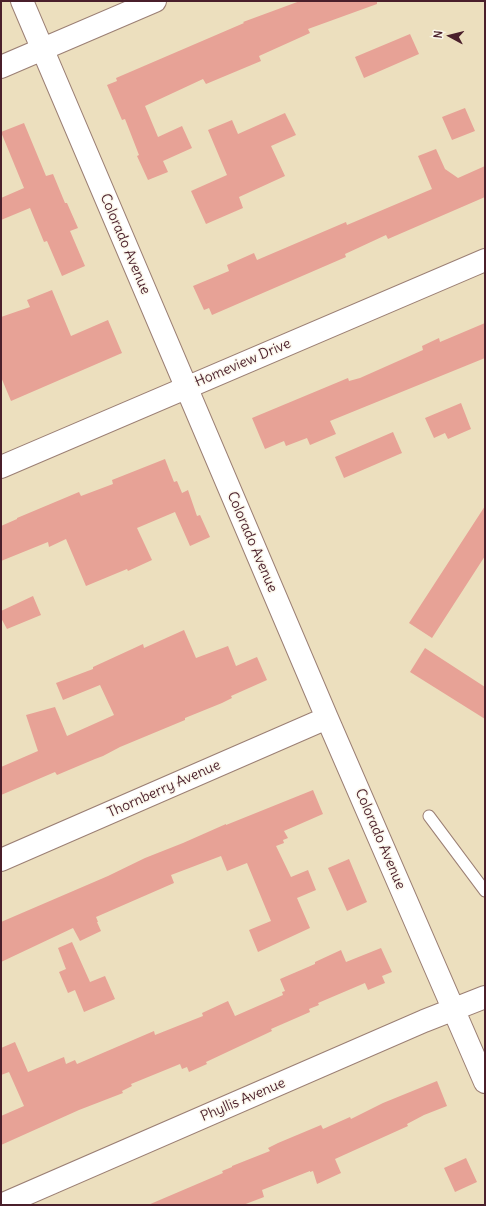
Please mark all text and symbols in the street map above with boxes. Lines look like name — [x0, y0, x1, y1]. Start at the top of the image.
north arrow — [430, 16, 470, 56]
text: N — [431, 30, 446, 39]
street label: Colorado Avenue — [96, 191, 154, 297]
street label: Homeview Drive — [192, 335, 294, 391]
street label: Colorado Avenue — [223, 489, 281, 595]
street label: Thornberry Avenue — [105, 757, 223, 821]
street label: Colorado Avenue — [351, 786, 409, 892]
street label: Phyllis Avenue — [198, 1075, 288, 1125]

